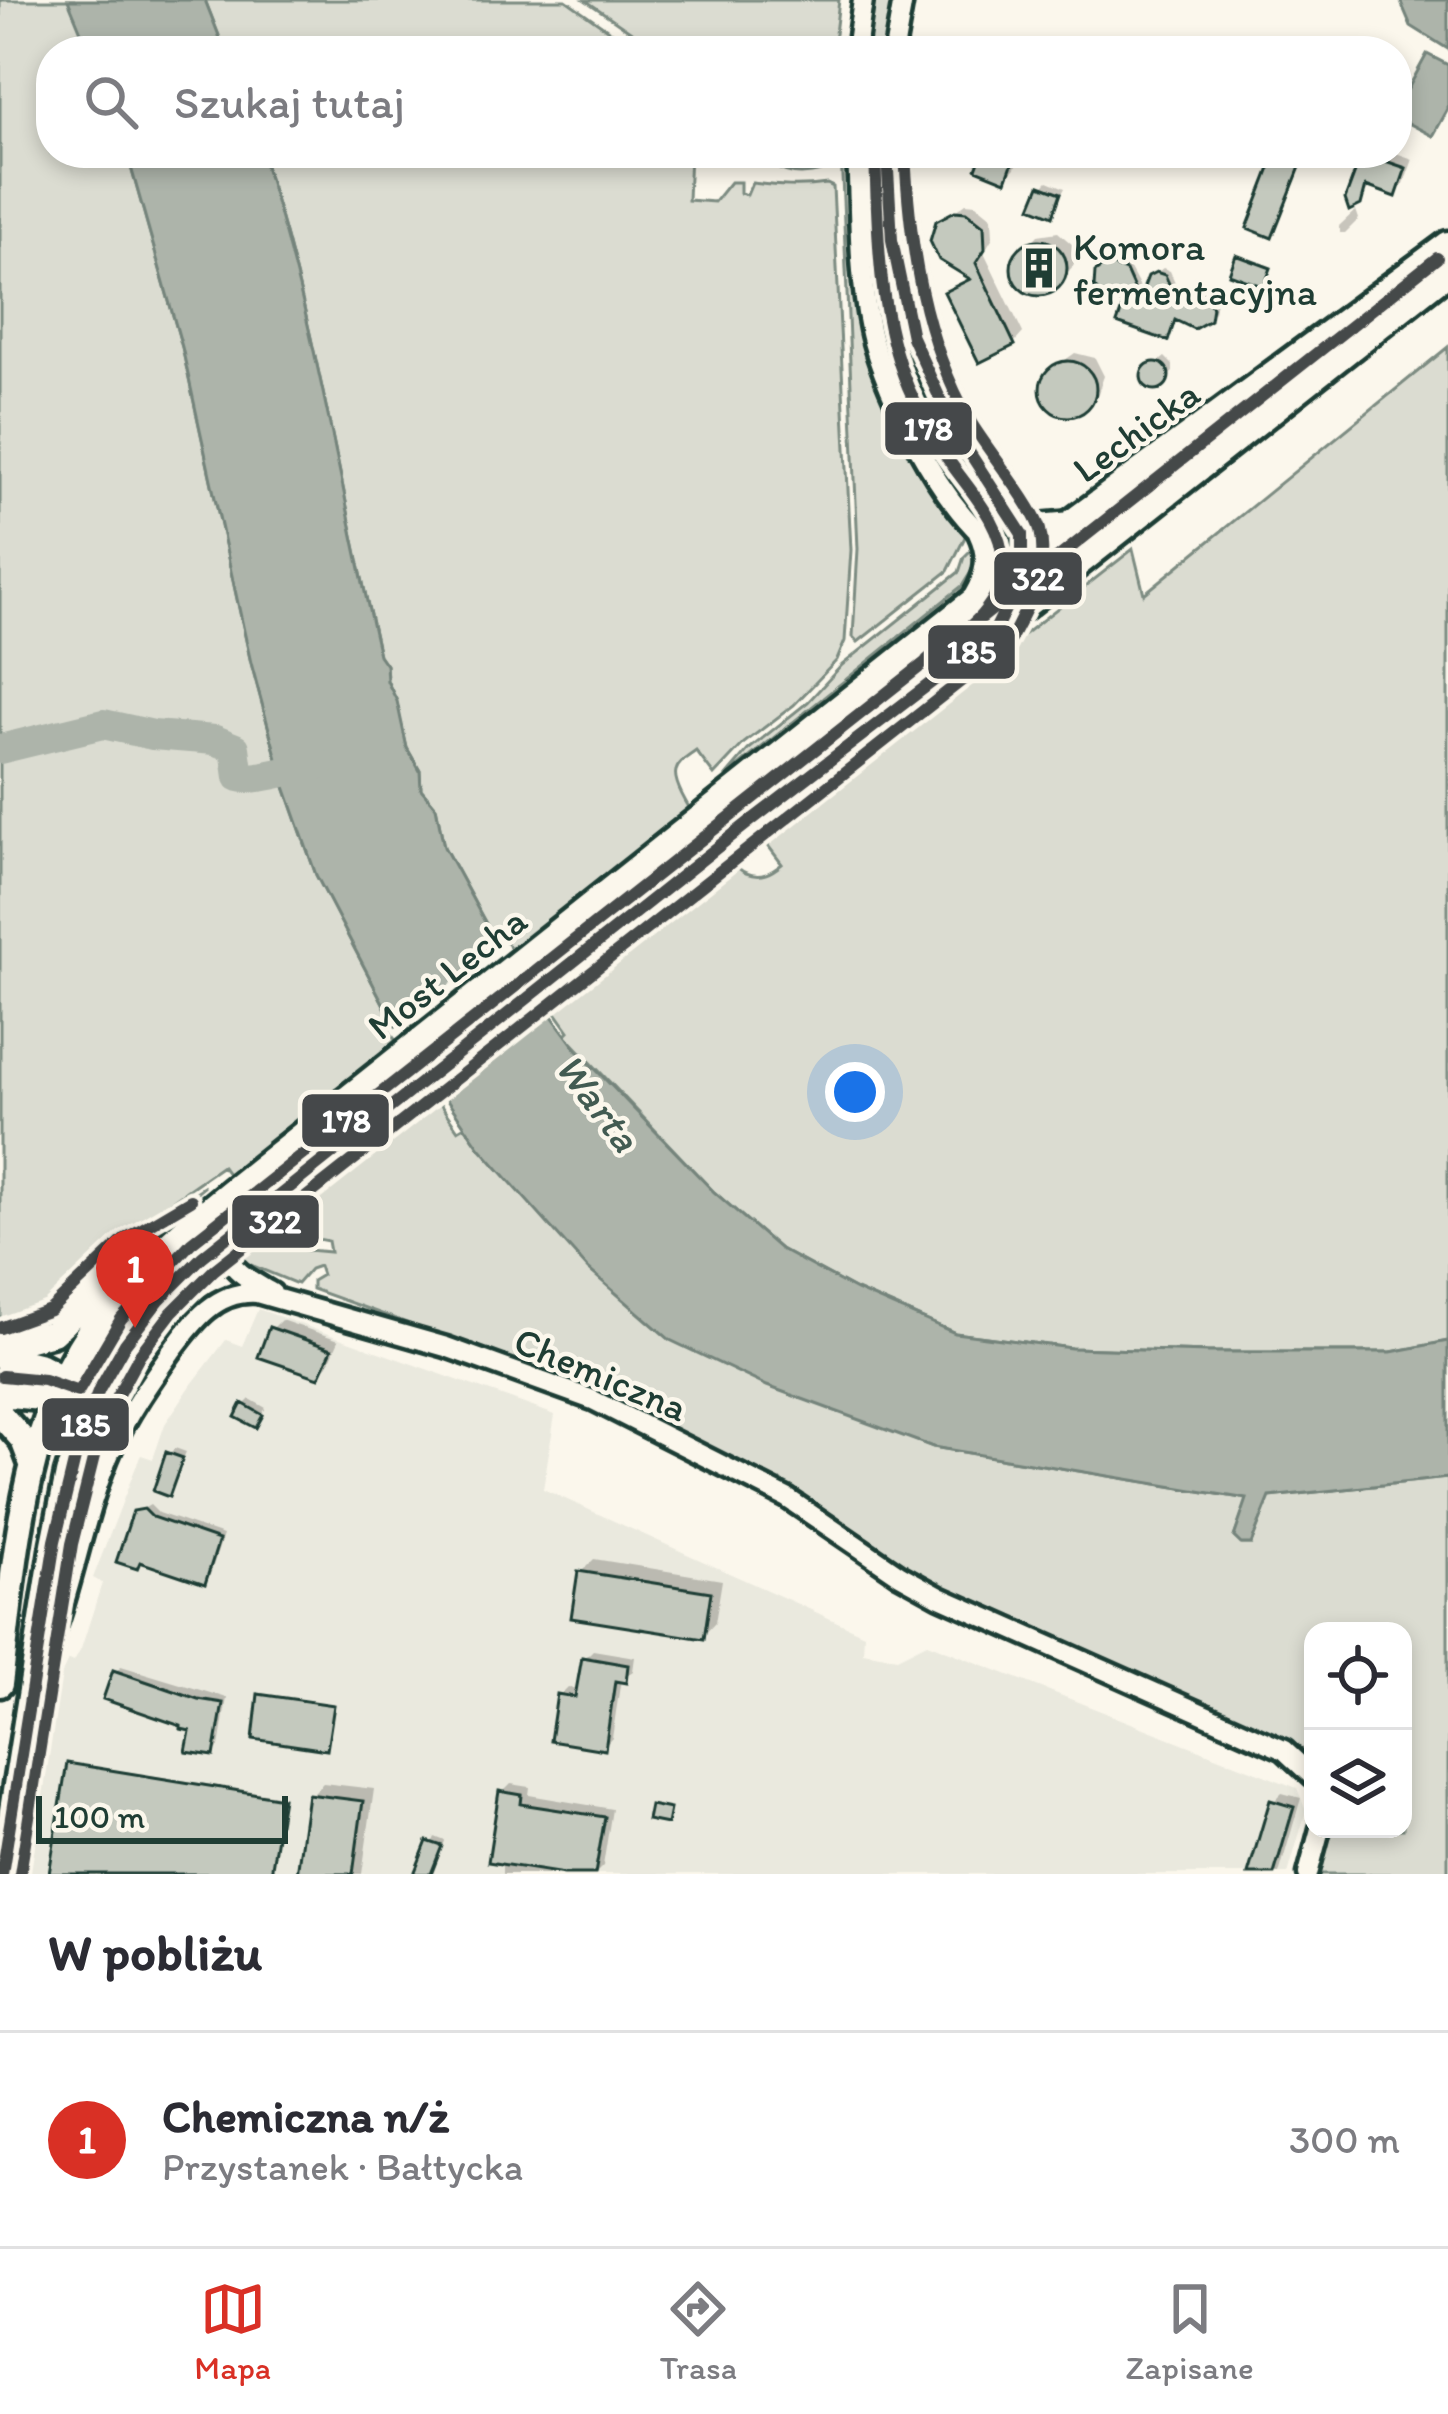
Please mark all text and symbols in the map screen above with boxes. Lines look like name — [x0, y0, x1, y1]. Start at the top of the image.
search box — [36, 36, 1412, 168]
icon: search — [78, 69, 144, 135]
text: Szukaj tutaj — [174, 75, 405, 129]
place label: Komora fermentacyjna — [1073, 223, 1317, 315]
building icon: Komora fermentacyjna — [1016, 245, 1062, 291]
street label: Lechicka — [1063, 369, 1209, 493]
line badge: 178 — [883, 400, 974, 457]
text: 178 — [903, 409, 953, 448]
line badge: 322 — [992, 550, 1084, 607]
text: 322 — [1012, 559, 1065, 598]
line badge: 185 — [926, 623, 1017, 681]
text: 185 — [946, 632, 996, 671]
street label: Most Lecha — [358, 896, 536, 1050]
water label: Warta — [545, 1043, 652, 1162]
your location — [825, 1062, 885, 1122]
line badge: 178 — [300, 1092, 391, 1149]
text: 178 — [321, 1101, 371, 1140]
line badge: 322 — [230, 1193, 321, 1250]
text: 322 — [249, 1202, 302, 1241]
pin: 1 — [96, 1229, 174, 1328]
street label: Chemiczna — [507, 1317, 695, 1431]
line badge: 185 — [40, 1396, 131, 1453]
text: 185 — [60, 1405, 110, 1444]
map controls — [1304, 1622, 1412, 1838]
button: locate — [1304, 1622, 1412, 1730]
button: layers — [1304, 1730, 1412, 1838]
scale bar — [36, 1790, 288, 1843]
text: 100 m — [54, 1797, 145, 1836]
text: W pobliżu — [48, 1922, 262, 1983]
text: Chemiczna n/ż — [162, 2089, 449, 2143]
text: 1 — [78, 2116, 96, 2163]
text: 300 m — [1289, 2116, 1400, 2163]
text: Przystanek · Bałtycka — [162, 2143, 523, 2190]
tab: Mapa — [194, 2276, 271, 2387]
tab: Trasa — [660, 2276, 737, 2387]
tab: Zapisane — [1126, 2276, 1254, 2387]

